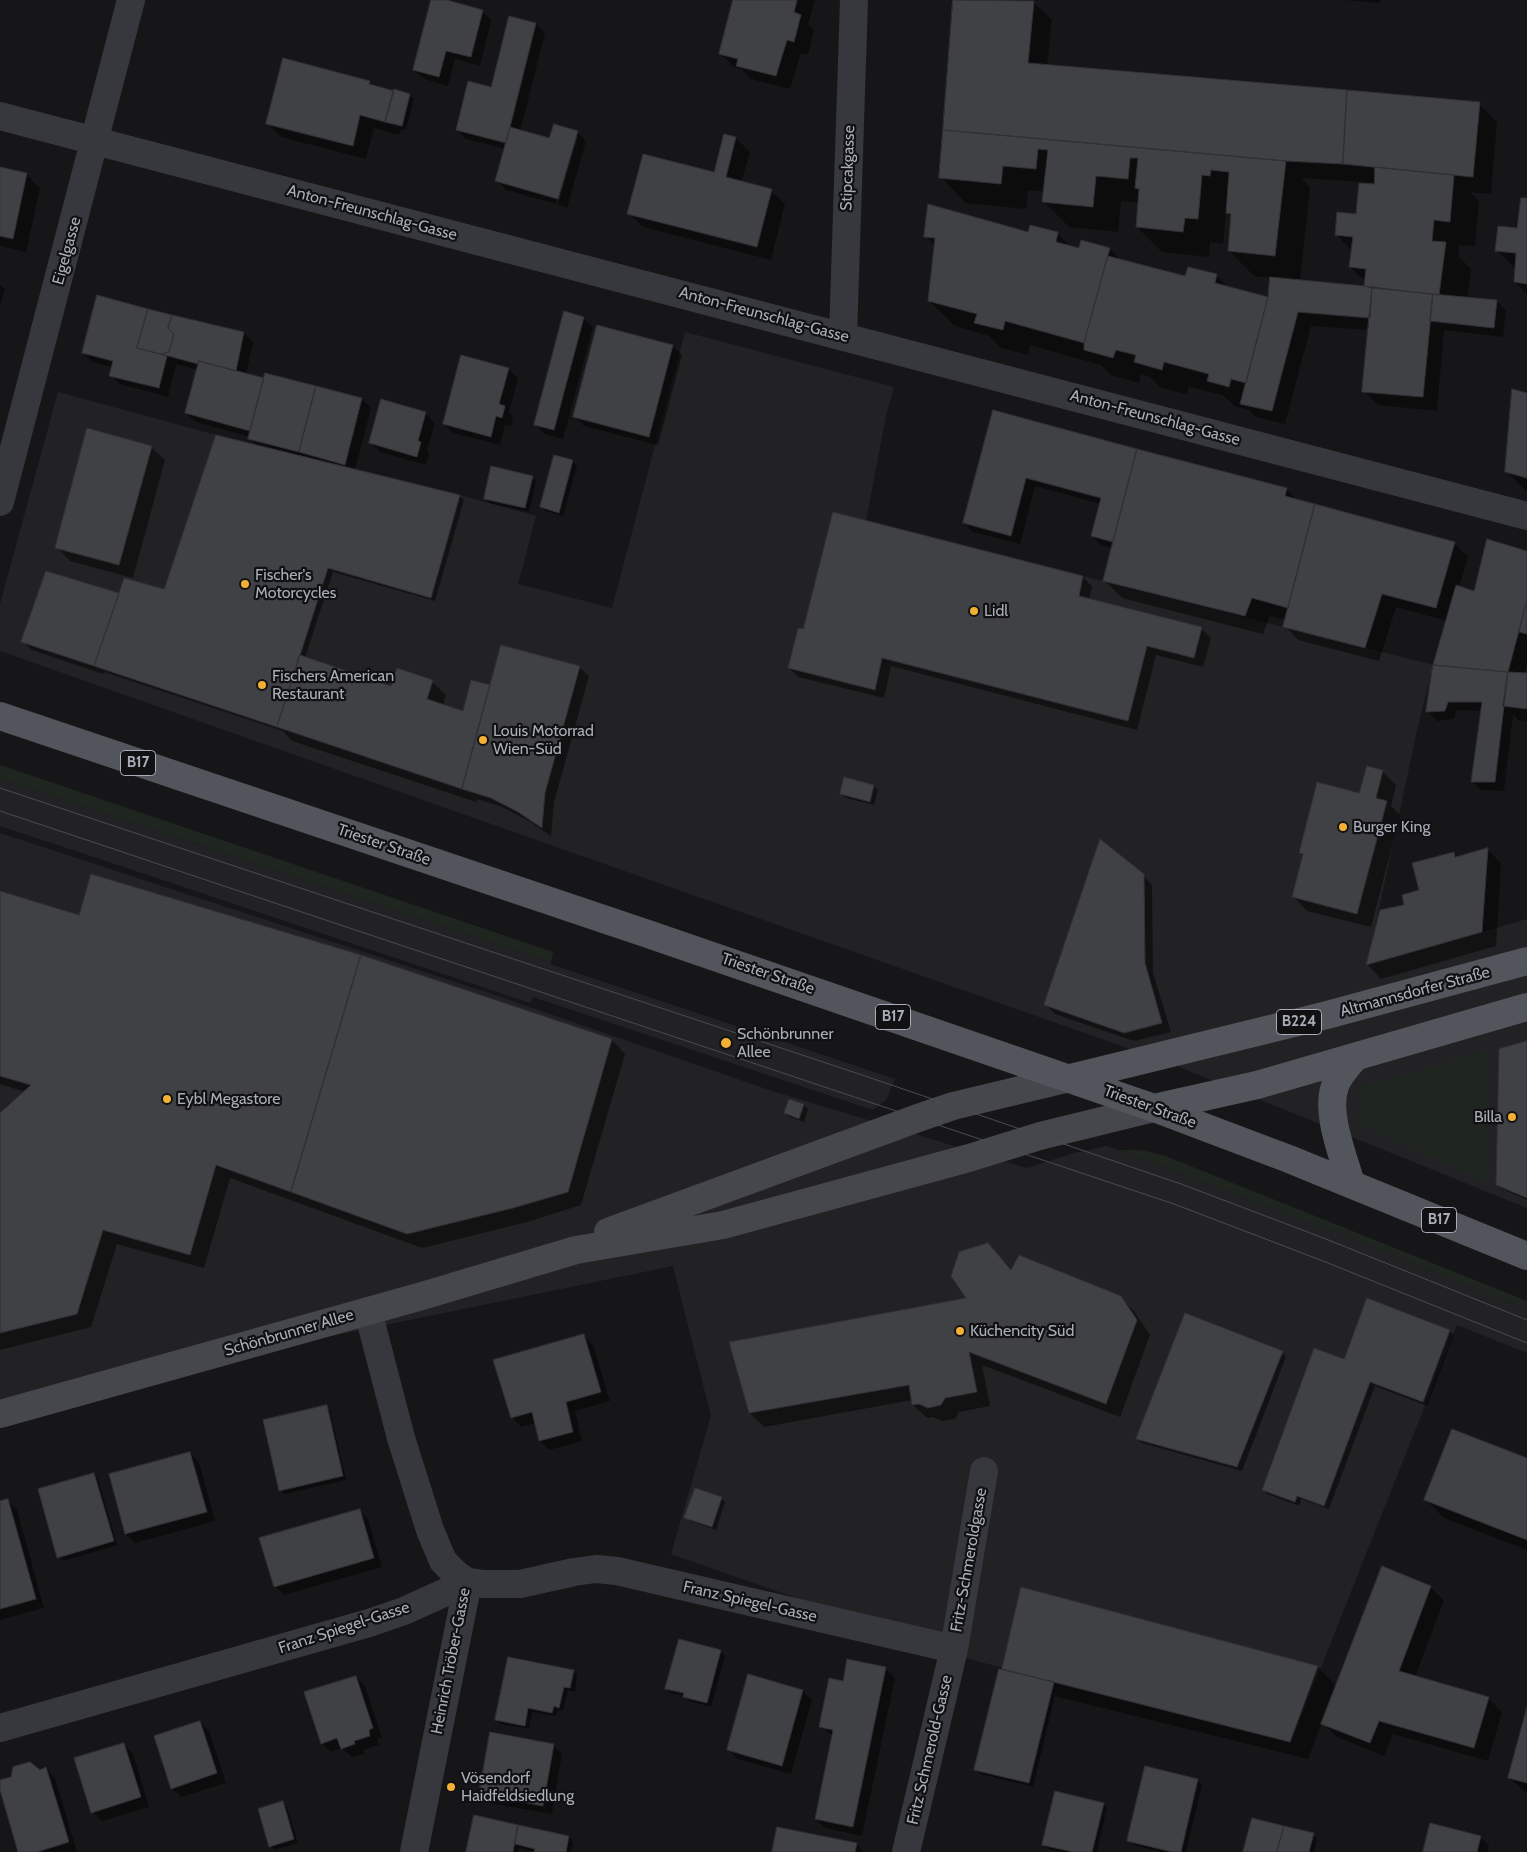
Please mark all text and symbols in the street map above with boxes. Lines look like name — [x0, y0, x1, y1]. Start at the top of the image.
street label: Stipcakgasse — [837, 125, 859, 211]
street label: Anton-Freunschlag-Gasse — [285, 181, 459, 245]
street label: Eigelgasse — [49, 215, 85, 287]
street label: Anton-Freunschlag-Gasse — [677, 283, 851, 347]
street label: Anton-Freunschlag-Gasse — [1068, 386, 1242, 450]
place label: Fischer's Motorcycles — [255, 565, 336, 603]
marker: Fischer's Motorcycles — [239, 578, 251, 590]
place label: Lidl — [984, 601, 1008, 621]
marker: Lidl — [968, 605, 980, 617]
place label: Fischers American Restaurant — [272, 666, 394, 704]
marker: Fischers American Restaurant — [256, 679, 268, 691]
place label: Louis Motorrad Wien-Süd — [493, 721, 594, 759]
marker: Louis Motorrad Wien-Süd — [477, 734, 489, 746]
road number: B17 — [120, 750, 156, 776]
place label: Burger King — [1353, 817, 1430, 837]
street label: Triester Straße — [335, 820, 433, 870]
marker: Burger King — [1337, 821, 1349, 833]
street label: Triester Straße — [719, 949, 817, 999]
street label: Altmannsdorfer Straße — [1338, 963, 1492, 1021]
road number: B17 — [876, 1004, 910, 1030]
road number: B224 — [1276, 1010, 1322, 1034]
place label: Schönbrunner Allee — [737, 1024, 833, 1062]
marker: Schönbrunner Allee — [719, 1036, 733, 1050]
street label: Triester Straße — [1101, 1081, 1199, 1133]
place label: Eybl Megastore — [177, 1089, 280, 1109]
marker: Eybl Megastore — [161, 1093, 173, 1105]
place label: Billa — [1474, 1107, 1502, 1127]
marker: Billa — [1506, 1111, 1518, 1123]
road number: B17 — [1422, 1208, 1456, 1232]
street label: Schönbrunner Allee — [222, 1305, 356, 1361]
place label: Küchencity Süd — [970, 1321, 1074, 1341]
marker: Küchencity Süd — [954, 1325, 966, 1337]
street label: Fritz-Schmeroldgasse — [947, 1486, 991, 1634]
street label: Franz Spiegel-Gasse — [681, 1577, 819, 1627]
street label: Heinrich Tröber-Gasse — [427, 1586, 475, 1736]
street label: Franz Spiegel-Gasse — [276, 1598, 412, 1658]
street label: Fritz Schmerold-Gasse — [903, 1673, 957, 1827]
place label: Vösendorf Haidfeldsiedlung — [461, 1768, 574, 1806]
marker: Vösendorf Haidfeldsiedlung — [445, 1781, 457, 1793]

